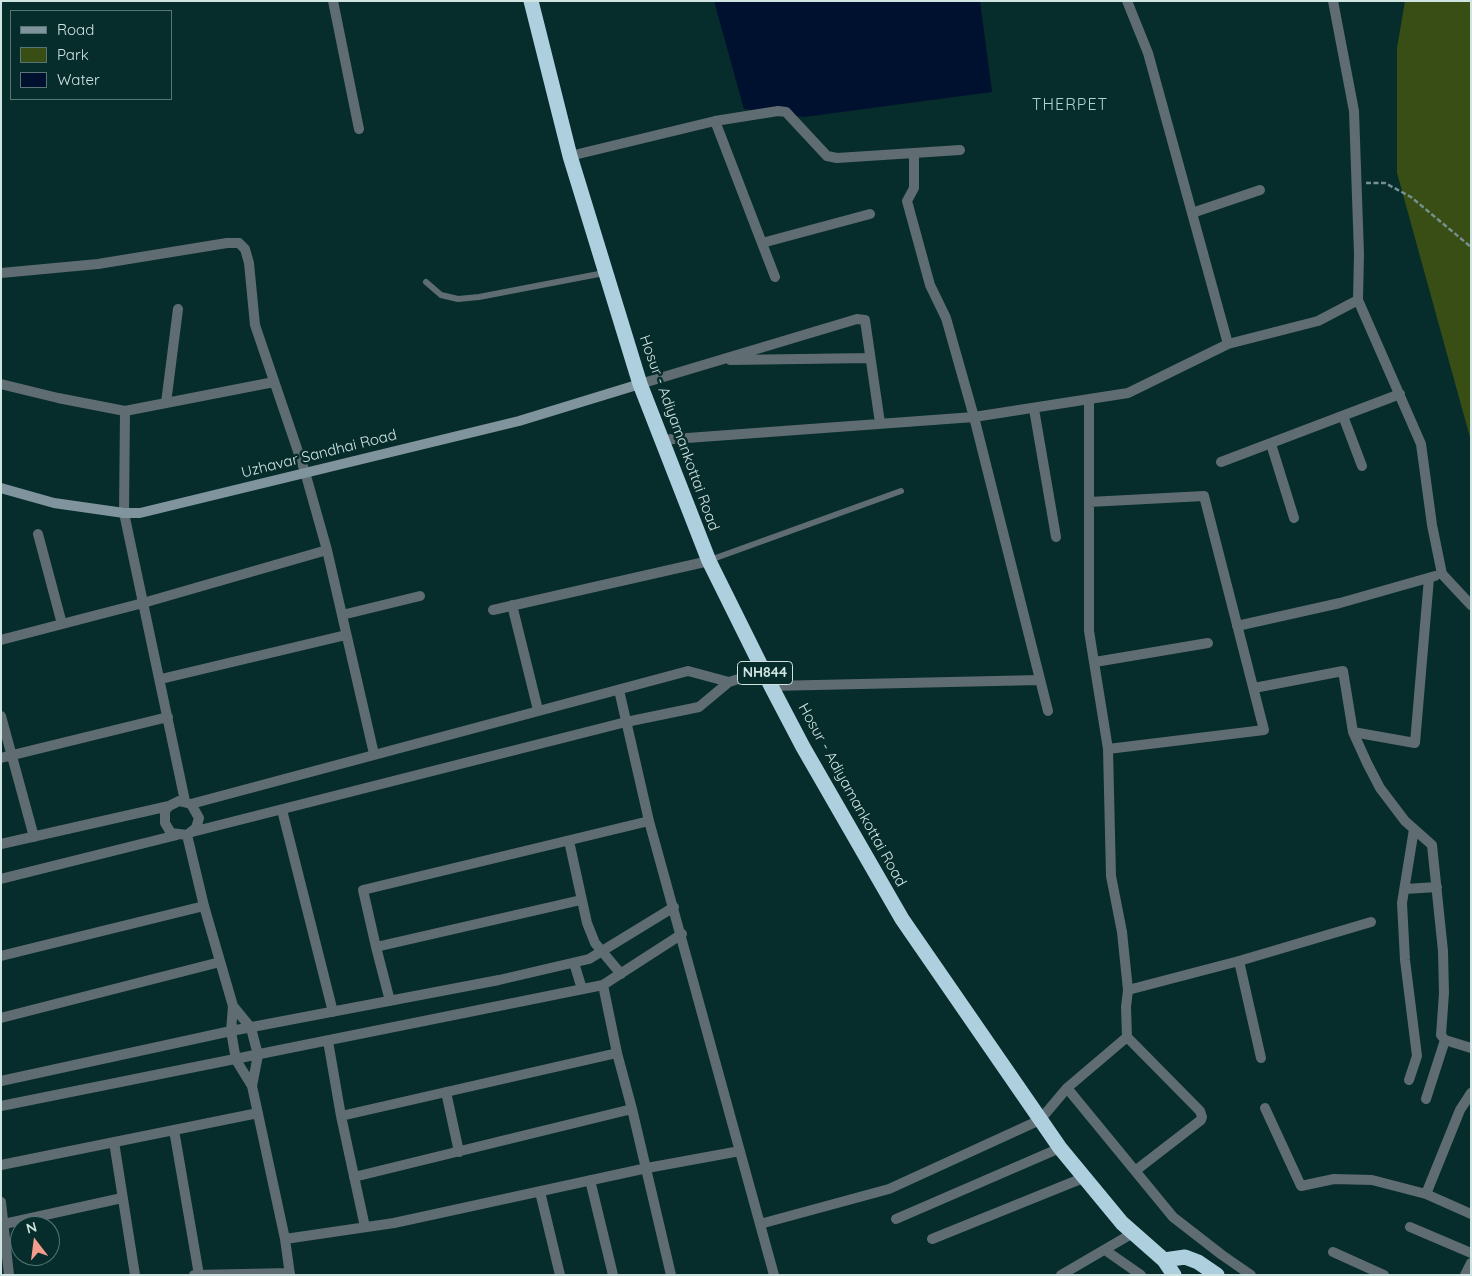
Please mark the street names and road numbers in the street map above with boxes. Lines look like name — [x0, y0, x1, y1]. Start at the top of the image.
street label: Hosur - Adiyamankottai Road — [635, 333, 723, 533]
street label: Uzhavar Sandhai Road — [239, 426, 399, 482]
road number: NH844 — [738, 661, 792, 684]
street label: Hosur - Adiyamankottai Road — [794, 700, 910, 890]

